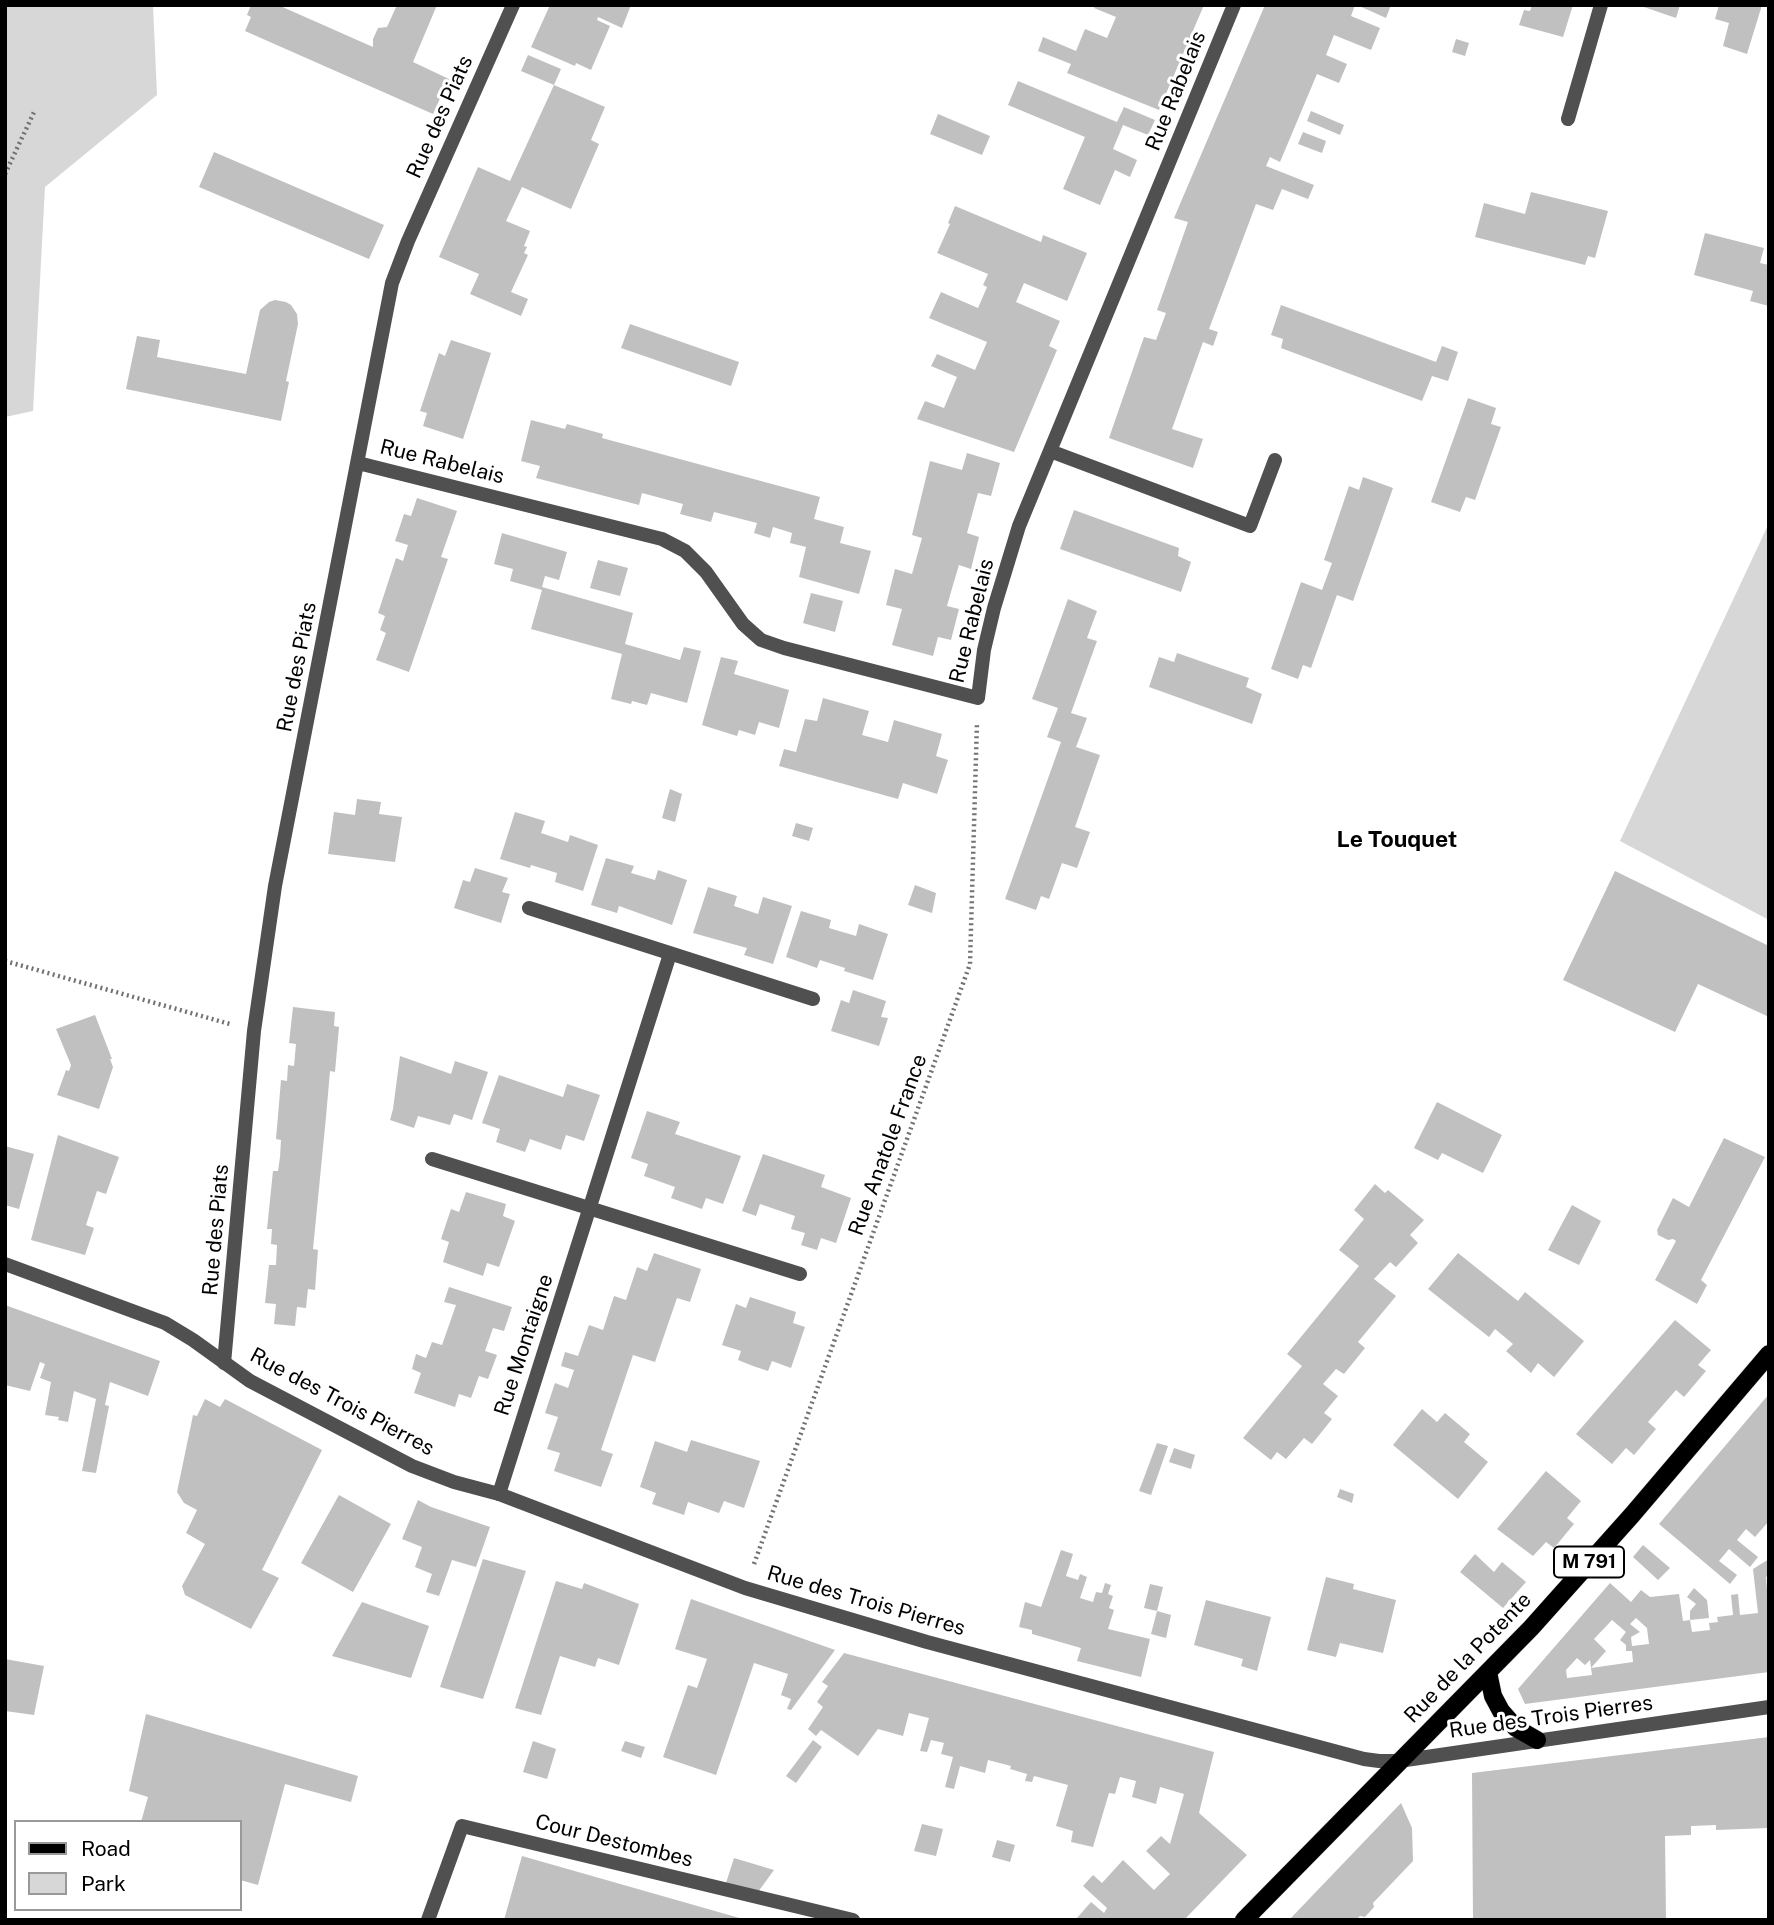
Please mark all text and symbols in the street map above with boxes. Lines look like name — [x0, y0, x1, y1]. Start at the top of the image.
street label: Rue Rabelais — [1141, 27, 1211, 155]
street label: Rue des Piats — [402, 52, 478, 182]
street label: Rue Rabelais — [377, 434, 507, 490]
street label: Rue Rabelais — [944, 556, 1000, 686]
street label: Rue des Piats — [272, 600, 322, 734]
district label: Le Touquet — [1337, 826, 1457, 854]
street label: Rue Anatole France — [843, 1051, 933, 1239]
street label: Rue des Piats — [198, 1163, 234, 1297]
street label: Rue Montaigne — [489, 1271, 559, 1419]
street label: Rue des Trois Pierres — [246, 1343, 438, 1461]
road number: M 791 — [1554, 1546, 1624, 1578]
street label: Rue des Trois Pierres — [764, 1561, 968, 1641]
street label: Rue de la Potente — [1399, 1588, 1537, 1728]
street label: Rue des Trois Pierres — [1448, 1690, 1654, 1744]
street label: Cour Destombes — [533, 1809, 695, 1873]
legend — [14, 1820, 242, 1911]
text: Road — [81, 1836, 131, 1861]
text: Park — [81, 1871, 126, 1896]

